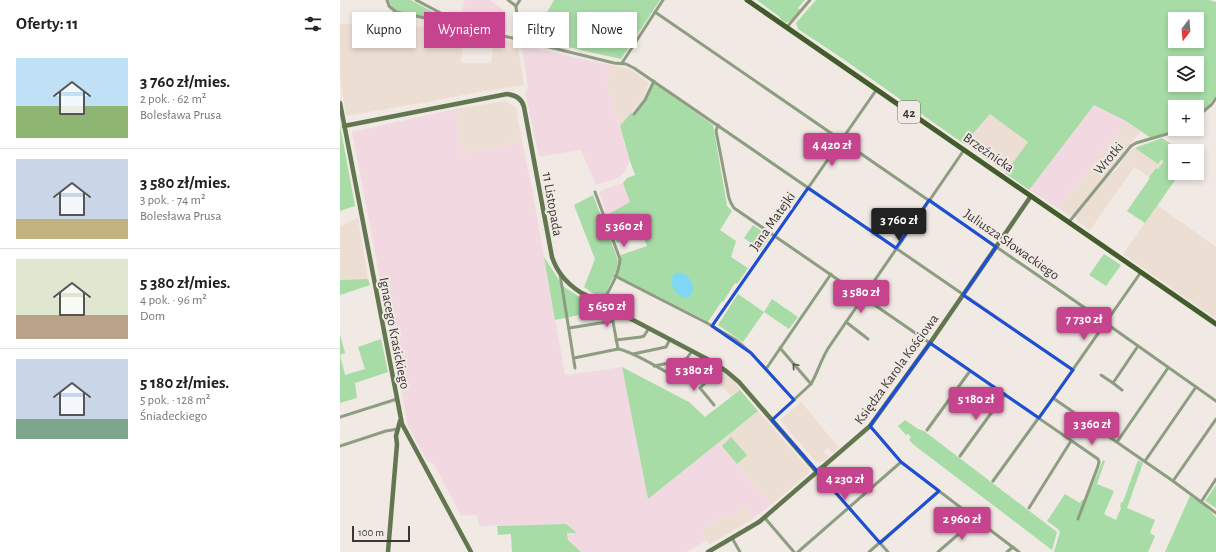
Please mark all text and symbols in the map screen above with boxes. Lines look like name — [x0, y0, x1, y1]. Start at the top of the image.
chip: Kupno — [352, 12, 416, 48]
chip: Wynajem — [424, 12, 505, 48]
chip: Filtry — [513, 12, 569, 48]
chip: Nowe — [577, 12, 637, 48]
north arrow — [1168, 12, 1204, 48]
map controls — [1168, 12, 1204, 180]
icon: filters — [302, 13, 324, 35]
text: Oferty: 11 — [16, 15, 78, 32]
button: layers — [1168, 56, 1204, 92]
text: 3 760 zł/mies. — [140, 73, 230, 90]
icon: home — [48, 74, 96, 122]
text: 2 pok. · 62 m² — [140, 93, 206, 106]
button: + — [1168, 100, 1204, 136]
road number: 42 — [898, 101, 920, 123]
text: Bolesława Prusa — [140, 109, 221, 122]
street label: Brzeźnicka — [961, 130, 1017, 176]
pin: 4 420 zł — [791, 133, 873, 167]
text: 4 420 zł — [812, 139, 852, 152]
street label: Wrotki — [1091, 140, 1126, 177]
button: − — [1168, 144, 1204, 180]
street label: 11 Listopada — [539, 171, 565, 238]
text: 3 580 zł/mies. — [140, 174, 230, 191]
icon: home — [48, 175, 96, 223]
street label: Jana Matejki — [748, 190, 798, 253]
text: 3 pok. · 74 m² — [140, 194, 205, 207]
street label: Juliusza Słowackiego — [961, 207, 1062, 283]
pin: 3 760 zł — [858, 208, 940, 242]
text: Bolesława Prusa — [140, 210, 221, 223]
pin: 5 360 zł — [583, 214, 665, 248]
text: 3 760 zł — [880, 214, 918, 227]
text: 5 360 zł — [605, 220, 643, 233]
text: 5 380 zł/mies. — [140, 274, 230, 291]
icon: home — [48, 275, 96, 323]
street label: Ignacego Krasickiego — [376, 276, 412, 390]
pin: 3 580 zł — [820, 280, 902, 314]
text: 3 580 zł — [842, 286, 880, 299]
text: 4 pok. · 96 m² — [140, 294, 207, 307]
pin: 5 650 zł — [566, 294, 648, 328]
text: 5 650 zł — [588, 300, 626, 313]
pin: 7 730 zł — [1043, 307, 1125, 341]
text: Dom — [140, 310, 165, 323]
street label: Księdza Karola Kościowa — [852, 311, 942, 427]
text: 7 730 zł — [1066, 313, 1102, 326]
pin: 5 380 zł — [653, 358, 735, 392]
one-way arrow — [793, 363, 800, 371]
text: 5 380 zł — [675, 364, 713, 377]
text: 5 180 zł/mies. — [140, 374, 229, 391]
icon: home — [48, 375, 96, 423]
pin: 5 180 zł — [935, 387, 1017, 421]
text: 5 180 zł — [958, 393, 994, 406]
text: 5 pok. · 128 m² — [140, 394, 210, 407]
text: Śniadeckiego — [140, 410, 207, 423]
pin: 3 360 zł — [1051, 412, 1133, 446]
text: 3 360 zł — [1073, 418, 1111, 431]
pin: 4 230 zł — [804, 467, 886, 501]
text: 4 230 zł — [826, 473, 864, 486]
pin: 2 960 zł — [921, 507, 1003, 541]
text: 2 960 zł — [943, 513, 981, 526]
scale bar — [352, 524, 410, 543]
text: 100 m — [358, 527, 384, 538]

